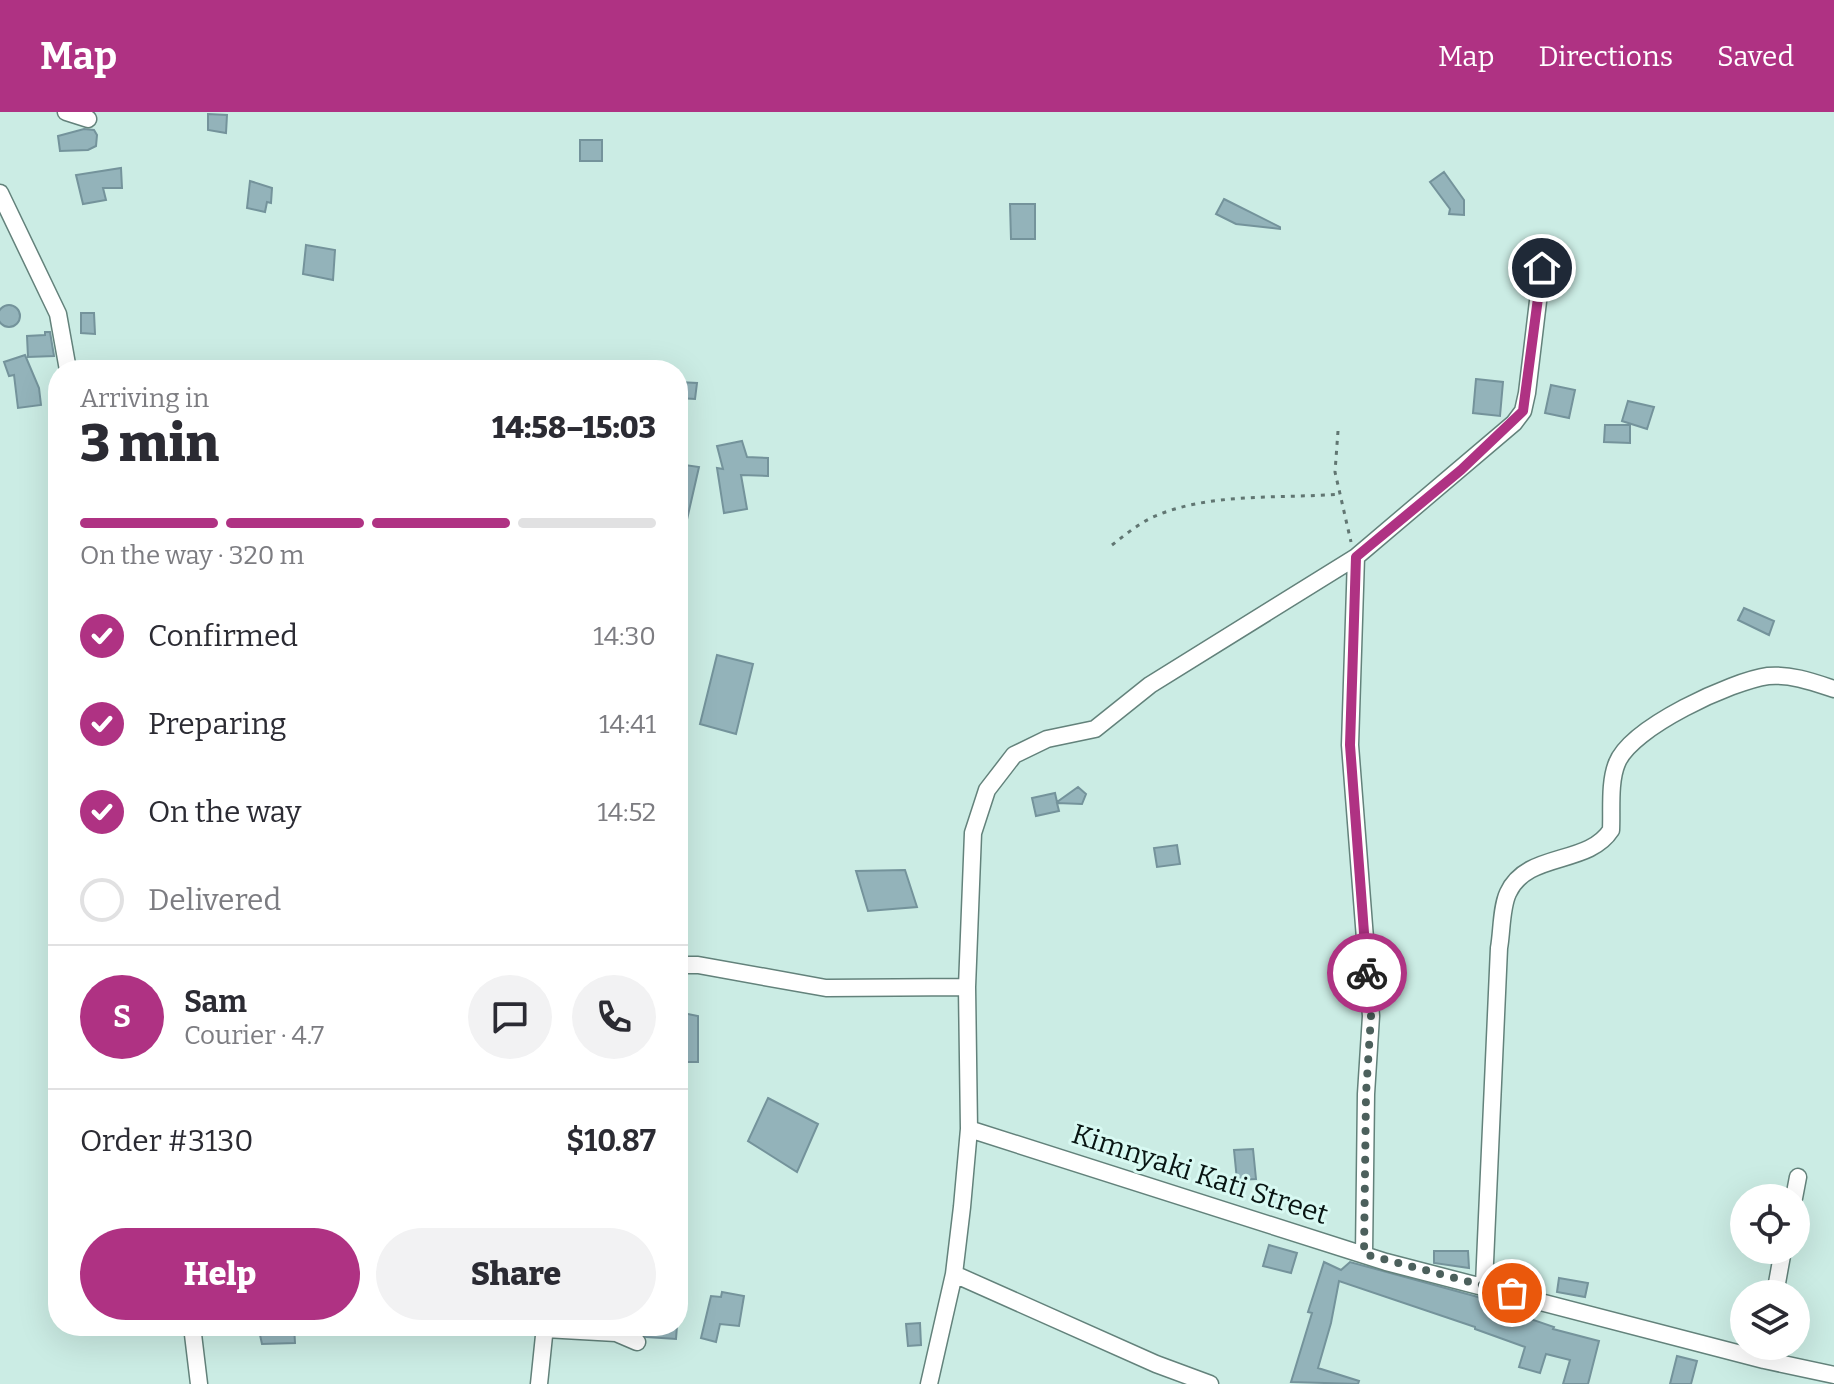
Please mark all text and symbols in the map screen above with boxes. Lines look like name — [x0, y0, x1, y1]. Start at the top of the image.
text: Map — [40, 33, 117, 79]
text: Map — [1438, 40, 1494, 73]
text: Directions — [1538, 40, 1673, 73]
text: Saved — [1717, 40, 1794, 73]
pin — [1508, 234, 1576, 302]
icon: home — [1520, 246, 1564, 290]
text: Arriving in — [80, 383, 209, 414]
text: 14:58–15:03 — [492, 410, 656, 446]
text: 3 min — [80, 412, 219, 475]
text: On the way · 320 m — [80, 540, 304, 571]
icon: check — [80, 614, 124, 658]
text: Confirmed — [148, 618, 298, 654]
text: 14:30 — [593, 621, 656, 652]
icon: check — [80, 702, 124, 746]
text: Preparing — [148, 706, 286, 742]
text: 14:41 — [599, 709, 656, 740]
icon: check — [80, 790, 124, 834]
text: On the way — [148, 794, 301, 830]
text: 14:52 — [597, 797, 656, 828]
text: Delivered — [148, 882, 281, 918]
courier — [1327, 933, 1407, 1013]
icon: bike — [1345, 951, 1389, 995]
button: chat — [468, 975, 552, 1059]
button: phone — [572, 975, 656, 1059]
text: Sam — [184, 984, 247, 1020]
text: S — [113, 999, 131, 1035]
text: Courier · 4.7 — [184, 1020, 324, 1051]
street label: Kimnyaki Kati Street — [1068, 1117, 1332, 1231]
text: Order #3130 — [80, 1123, 254, 1159]
text: $10.87 — [566, 1123, 656, 1159]
map controls — [1730, 1184, 1810, 1360]
button: locate — [1730, 1184, 1810, 1264]
button: Help — [80, 1228, 360, 1320]
button: Share — [376, 1228, 656, 1320]
pin — [1478, 1259, 1546, 1327]
icon: bag — [1490, 1271, 1534, 1315]
button: layers — [1730, 1280, 1810, 1360]

